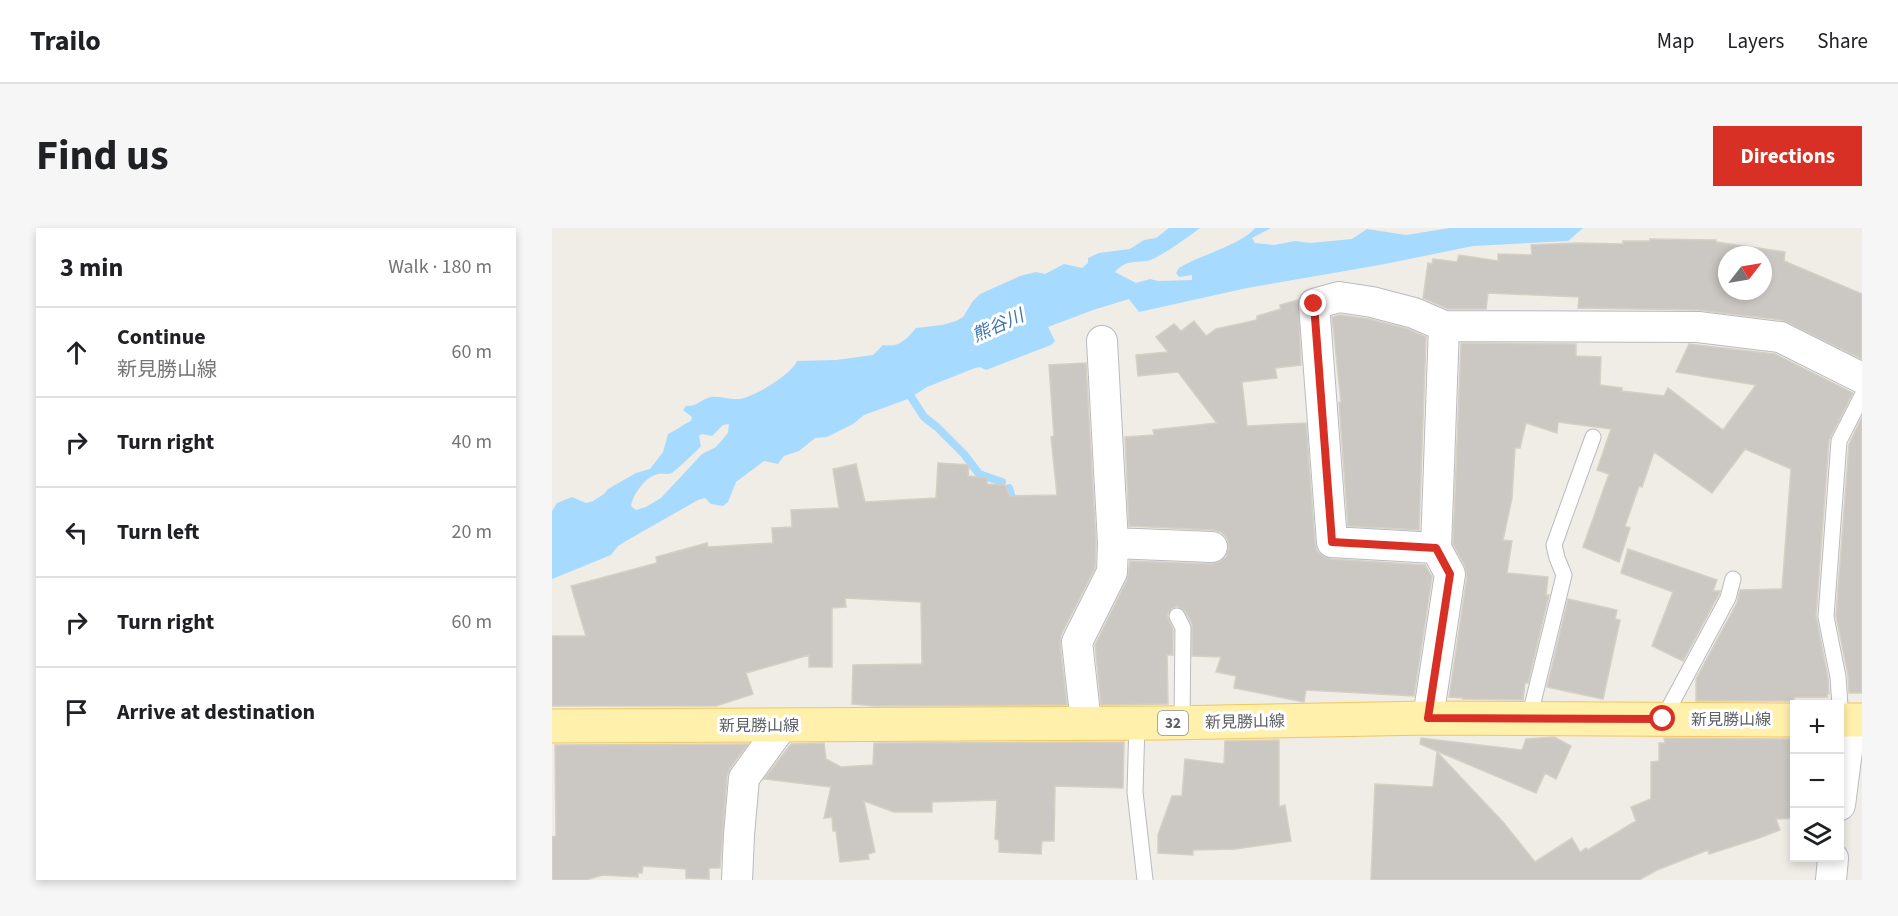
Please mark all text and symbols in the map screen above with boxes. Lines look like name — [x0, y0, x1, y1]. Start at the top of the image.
text: Trailo — [30, 21, 101, 61]
text: Map — [1657, 26, 1694, 56]
text: Layers — [1727, 26, 1784, 56]
text: Share — [1817, 26, 1868, 56]
text: Find us — [36, 126, 169, 186]
button: Directions — [1713, 126, 1862, 186]
north arrow — [1718, 246, 1772, 300]
text: 3 min — [60, 249, 123, 286]
text: Walk · 180 m — [388, 253, 492, 281]
route end — [1300, 290, 1326, 316]
water label: 熊谷川 — [968, 303, 1030, 348]
text: Continue — [117, 321, 206, 353]
icon: ahead — [60, 336, 93, 369]
text: 60 m — [452, 338, 492, 366]
text: 新見勝山線 — [117, 356, 217, 384]
icon: right — [60, 426, 93, 459]
text: Turn right — [117, 426, 214, 458]
text: 40 m — [452, 428, 492, 456]
icon: left — [60, 516, 93, 549]
text: Turn left — [117, 516, 199, 548]
text: 20 m — [452, 518, 492, 546]
icon: right — [60, 606, 93, 639]
text: Turn right — [117, 606, 214, 638]
text: 60 m — [452, 608, 492, 636]
icon: arrive — [60, 696, 93, 729]
text: Arrive at destination — [117, 696, 315, 728]
map controls — [1790, 700, 1844, 862]
button: + — [1790, 700, 1844, 754]
route start — [1649, 705, 1675, 731]
street label: 新見勝山線 — [1691, 709, 1771, 731]
street label: 新見勝山線 — [1205, 710, 1285, 734]
road number: 32 — [1158, 711, 1188, 735]
street label: 新見勝山線 — [719, 715, 799, 737]
button: − — [1790, 754, 1844, 808]
button: layers — [1790, 808, 1844, 862]

